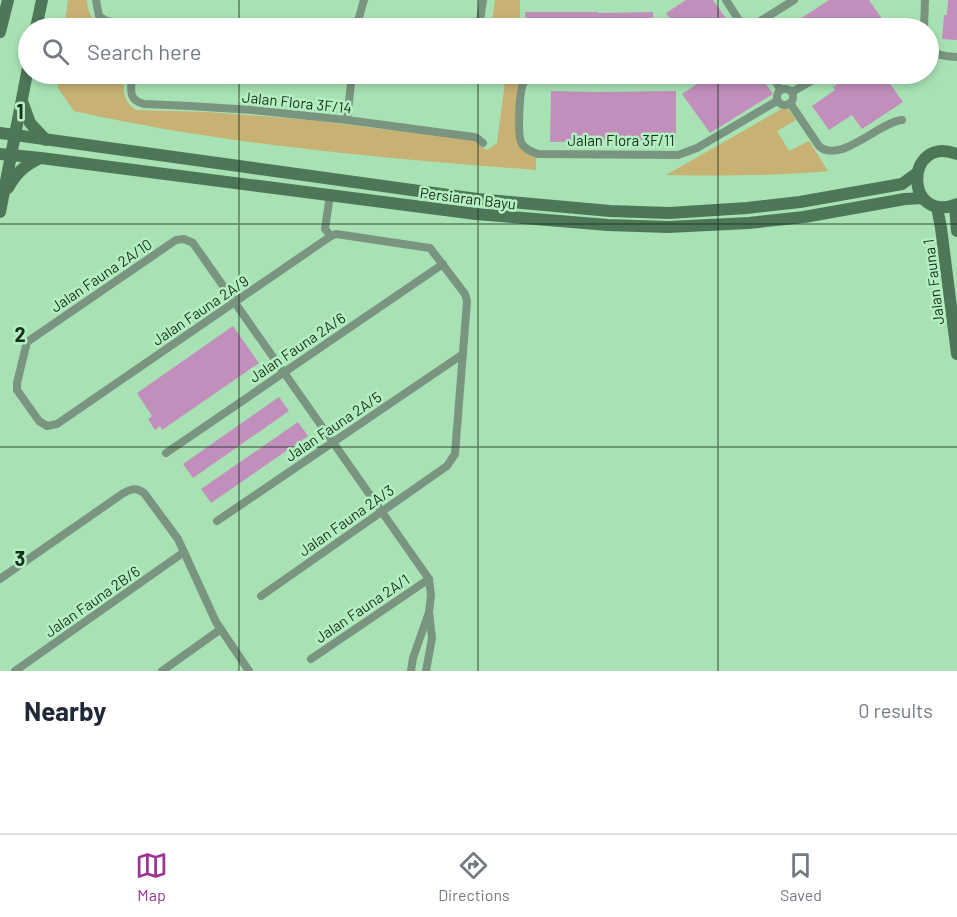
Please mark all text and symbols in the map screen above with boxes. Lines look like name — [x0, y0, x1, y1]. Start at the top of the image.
search box — [18, 18, 939, 84]
icon: search — [39, 35, 72, 68]
text: Search here — [87, 38, 201, 64]
street label: Jalan Flora 3F/14 — [241, 87, 353, 117]
text: 1 — [16, 99, 24, 123]
street label: Jalan Flora 3F/11 — [567, 131, 675, 149]
street label: Persiaran Bayu — [419, 183, 517, 213]
street label: Jalan Fauna 2A/10 — [47, 234, 155, 316]
street label: Jalan Fauna 1 — [919, 238, 947, 326]
street label: Jalan Fauna 2A/9 — [148, 271, 252, 349]
street label: Jalan Fauna 2A/6 — [245, 308, 349, 386]
text: 2 — [14, 322, 26, 346]
street label: Jalan Fauna 2A/5 — [281, 387, 385, 465]
street label: Jalan Fauna 2A/3 — [295, 480, 397, 560]
text: 3 — [15, 546, 25, 570]
street label: Jalan Fauna 2B/6 — [41, 561, 143, 641]
street label: Jalan Fauna 2A/1 — [311, 570, 413, 646]
text: Nearby — [24, 695, 106, 726]
text: 0 results — [858, 698, 933, 722]
tab: Map — [135, 849, 168, 904]
tab: Directions — [438, 849, 510, 904]
tab: Saved — [780, 849, 822, 904]

